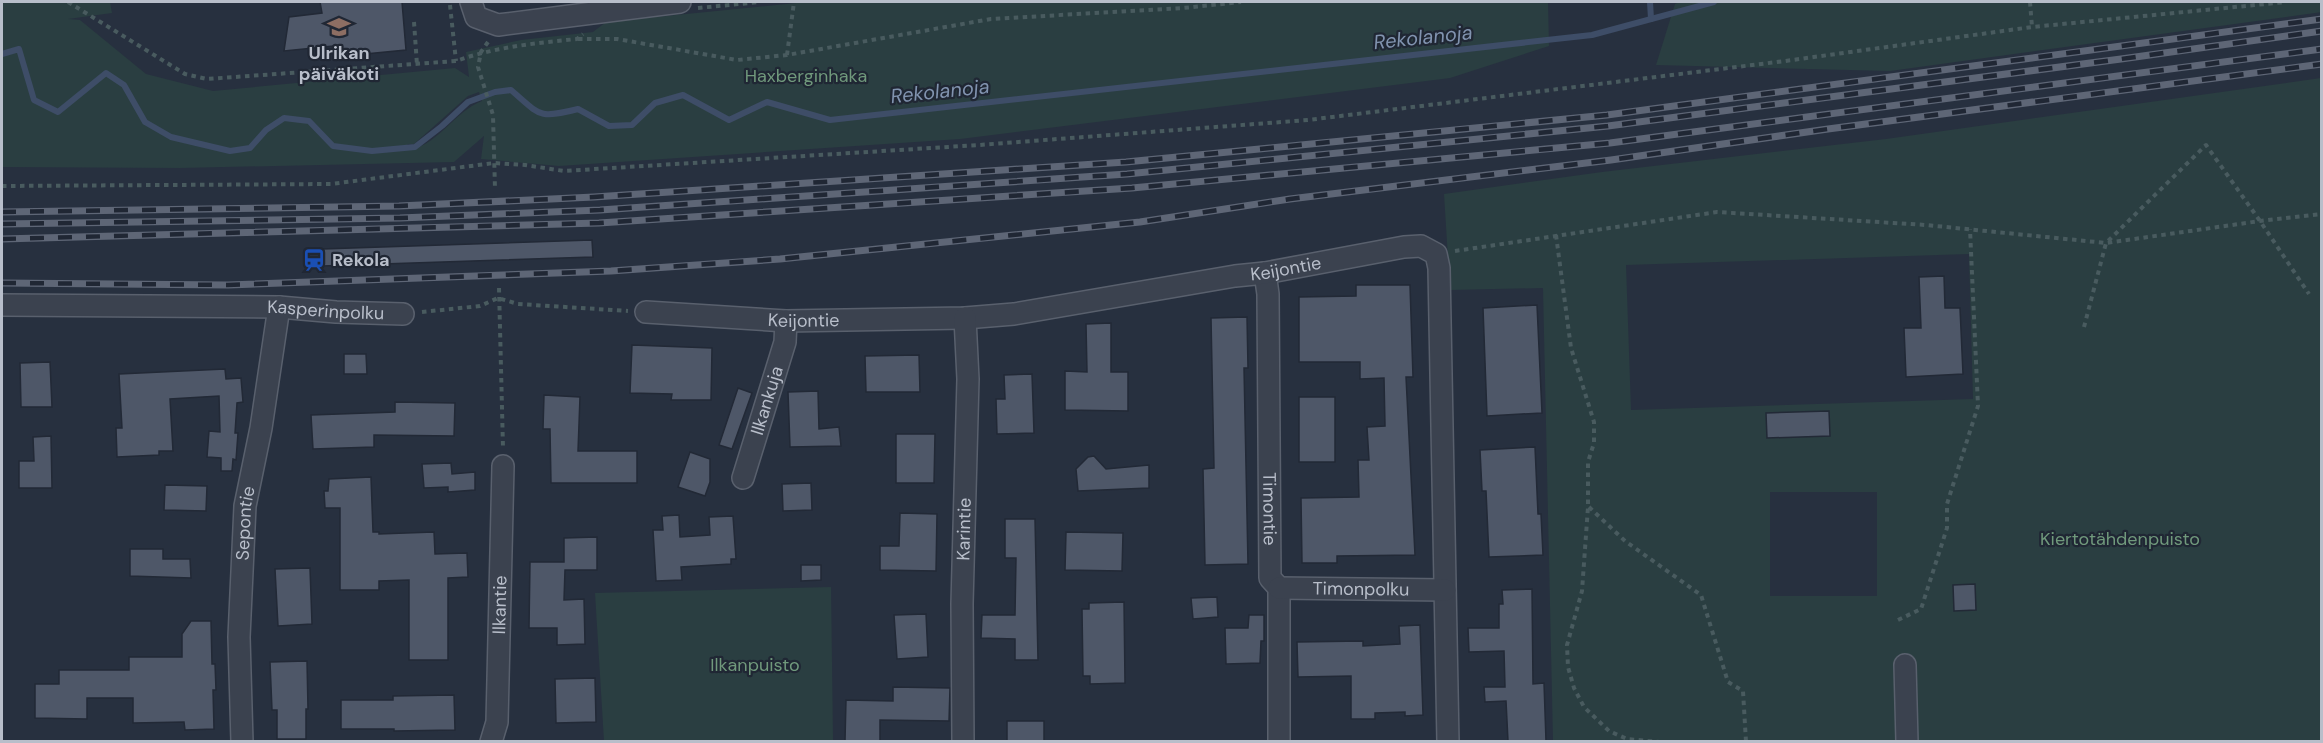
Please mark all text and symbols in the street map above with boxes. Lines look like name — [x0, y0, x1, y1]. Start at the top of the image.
school or university icon: Ulrikan päiväkoti — [326, 14, 352, 40]
water label: Rekolanoja — [1372, 19, 1474, 55]
place label: Ulrikan päiväkoti — [299, 41, 379, 86]
park label: Haxberginhaka — [745, 64, 867, 88]
water label: Rekolanoja — [889, 73, 991, 109]
station icon: Rekola — [301, 247, 327, 273]
place label: Rekola — [332, 248, 390, 272]
street label: Keijontie — [1249, 251, 1323, 286]
street label: Kasperinpolku — [267, 295, 385, 325]
street label: Keijontie — [767, 308, 840, 333]
street label: Ilkankuja — [745, 363, 789, 438]
street label: Timontie — [1257, 472, 1282, 545]
street label: Sepontie — [231, 484, 261, 561]
street label: Karintie — [951, 497, 977, 561]
park label: Kiertotähdenpuisto — [2040, 527, 2200, 551]
street label: Ilkantie — [487, 575, 512, 635]
street label: Timonpolku — [1312, 576, 1410, 602]
park label: Ilkanpuisto — [710, 653, 800, 677]

